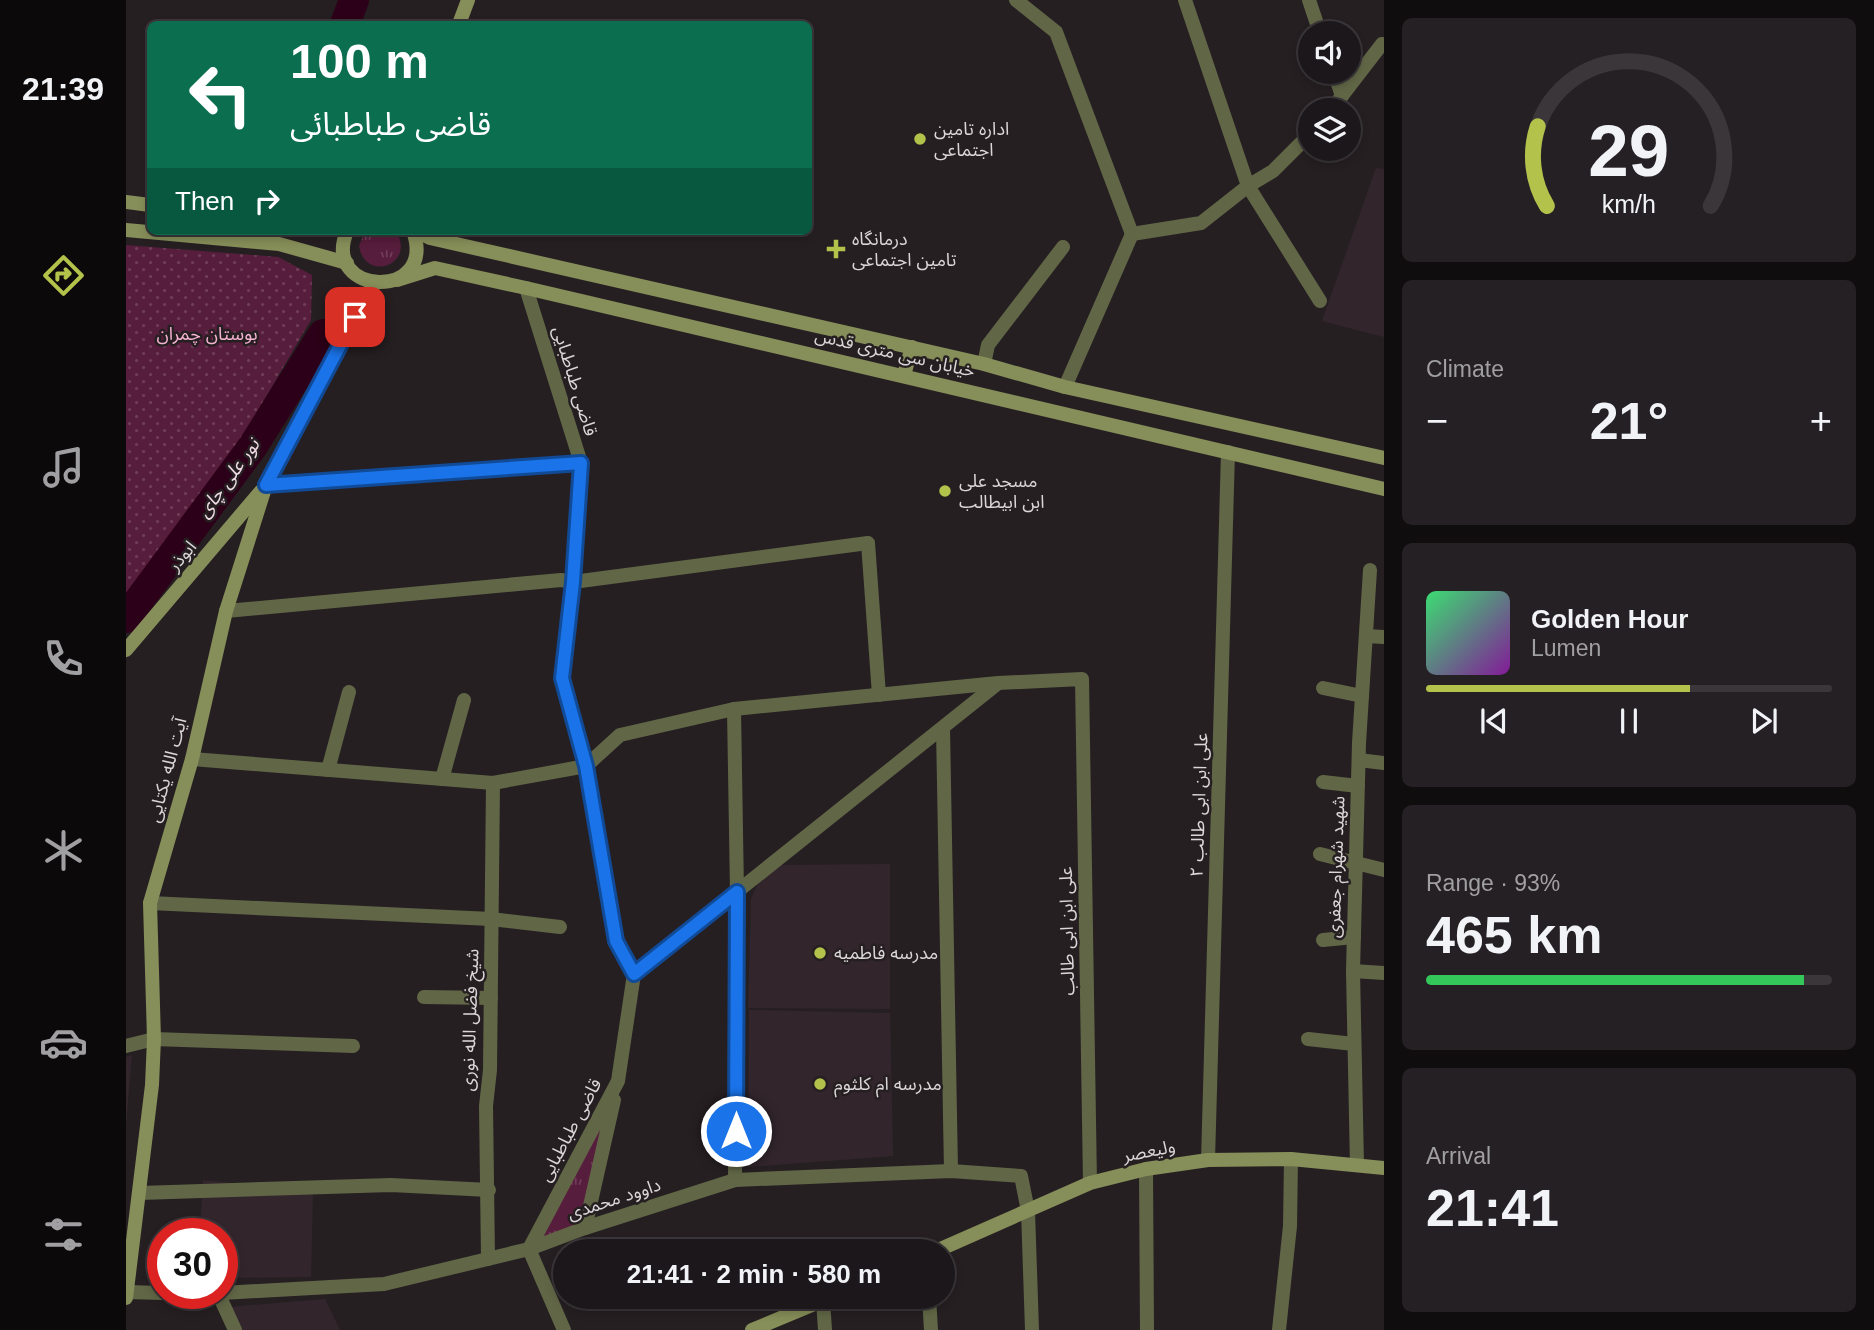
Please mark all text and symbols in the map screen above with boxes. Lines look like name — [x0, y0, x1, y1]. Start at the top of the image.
map controls — [1298, 21, 1361, 161]
button: sound — [1298, 21, 1361, 84]
text: 100 m — [290, 34, 429, 88]
icon: left — [175, 49, 266, 140]
text: 21:39 — [22, 71, 104, 107]
button: layers — [1298, 98, 1361, 161]
text: قاضی طباطبائی — [290, 106, 491, 142]
text: 29 — [1589, 111, 1669, 192]
place label: اداره تامین اجتماعی — [934, 119, 1009, 161]
marker: اداره تامین اجتماعی — [912, 131, 928, 147]
icon: right — [248, 182, 286, 220]
text: Then — [175, 186, 234, 216]
text: km/h — [1602, 190, 1656, 218]
place label: درمانگاه تامین اجتماعی — [852, 229, 956, 271]
marker: درمانگاه تامین اجتماعی — [826, 239, 846, 259]
icon: directions — [39, 251, 88, 300]
pin — [325, 287, 385, 347]
icon: arrive — [336, 298, 374, 336]
park label: بوستان چمران — [156, 324, 258, 345]
street label: قاضی طباطبایی — [548, 324, 601, 439]
street label: خیابان سی متری قدس — [813, 325, 977, 382]
text: Climate — [1426, 356, 1504, 382]
text: 21° — [1590, 392, 1668, 450]
text: − — [1426, 400, 1448, 442]
text: + — [1810, 400, 1832, 442]
water label: نور علی چای — [192, 433, 266, 523]
icon: music — [39, 443, 88, 492]
place label: مسجد علی ابن ابیطالب — [959, 471, 1044, 513]
marker: مسجد علی ابن ابیطالب — [937, 483, 953, 499]
street label: ابوذر — [163, 537, 201, 576]
text: Golden Hour — [1531, 604, 1688, 634]
icon: phone — [39, 634, 88, 683]
text: Lumen — [1531, 635, 1601, 661]
icon: previous — [1475, 702, 1513, 740]
icon: pause — [1610, 702, 1648, 740]
icon: next — [1745, 702, 1783, 740]
street label: آیت الله یکتایی — [143, 715, 192, 825]
street label: علی ابن ابی طالب ۲ — [1186, 732, 1213, 878]
street label: شهید شهرام جعفری — [1324, 796, 1352, 939]
icon: climate — [39, 826, 88, 875]
street label: علی ابن ابی طالب — [1056, 866, 1079, 996]
text: Range · 93% — [1426, 870, 1560, 896]
text: 465 km — [1426, 906, 1602, 964]
place label: مدرسه فاطمیه — [834, 943, 938, 964]
marker: مدرسه فاطمیه — [812, 945, 828, 961]
street label: شیخ فضل الله نوری — [458, 948, 485, 1092]
icon: car — [39, 1018, 88, 1067]
place label: مدرسه ام کلثوم — [834, 1074, 942, 1098]
street label: قاضی طباطبایی — [534, 1075, 606, 1185]
marker: مدرسه ام کلثوم — [812, 1076, 828, 1092]
position arrow — [699, 1094, 773, 1168]
street label: ولیعصر — [1120, 1136, 1177, 1167]
text: Arrival — [1426, 1143, 1491, 1169]
street label: داوود محمدی — [565, 1174, 664, 1224]
text: 21:41 — [1426, 1179, 1559, 1237]
icon: filters — [39, 1210, 88, 1259]
speed limit sign: 30 — [147, 1218, 238, 1309]
text: 21:41 · 2 min · 580 m — [627, 1259, 881, 1289]

